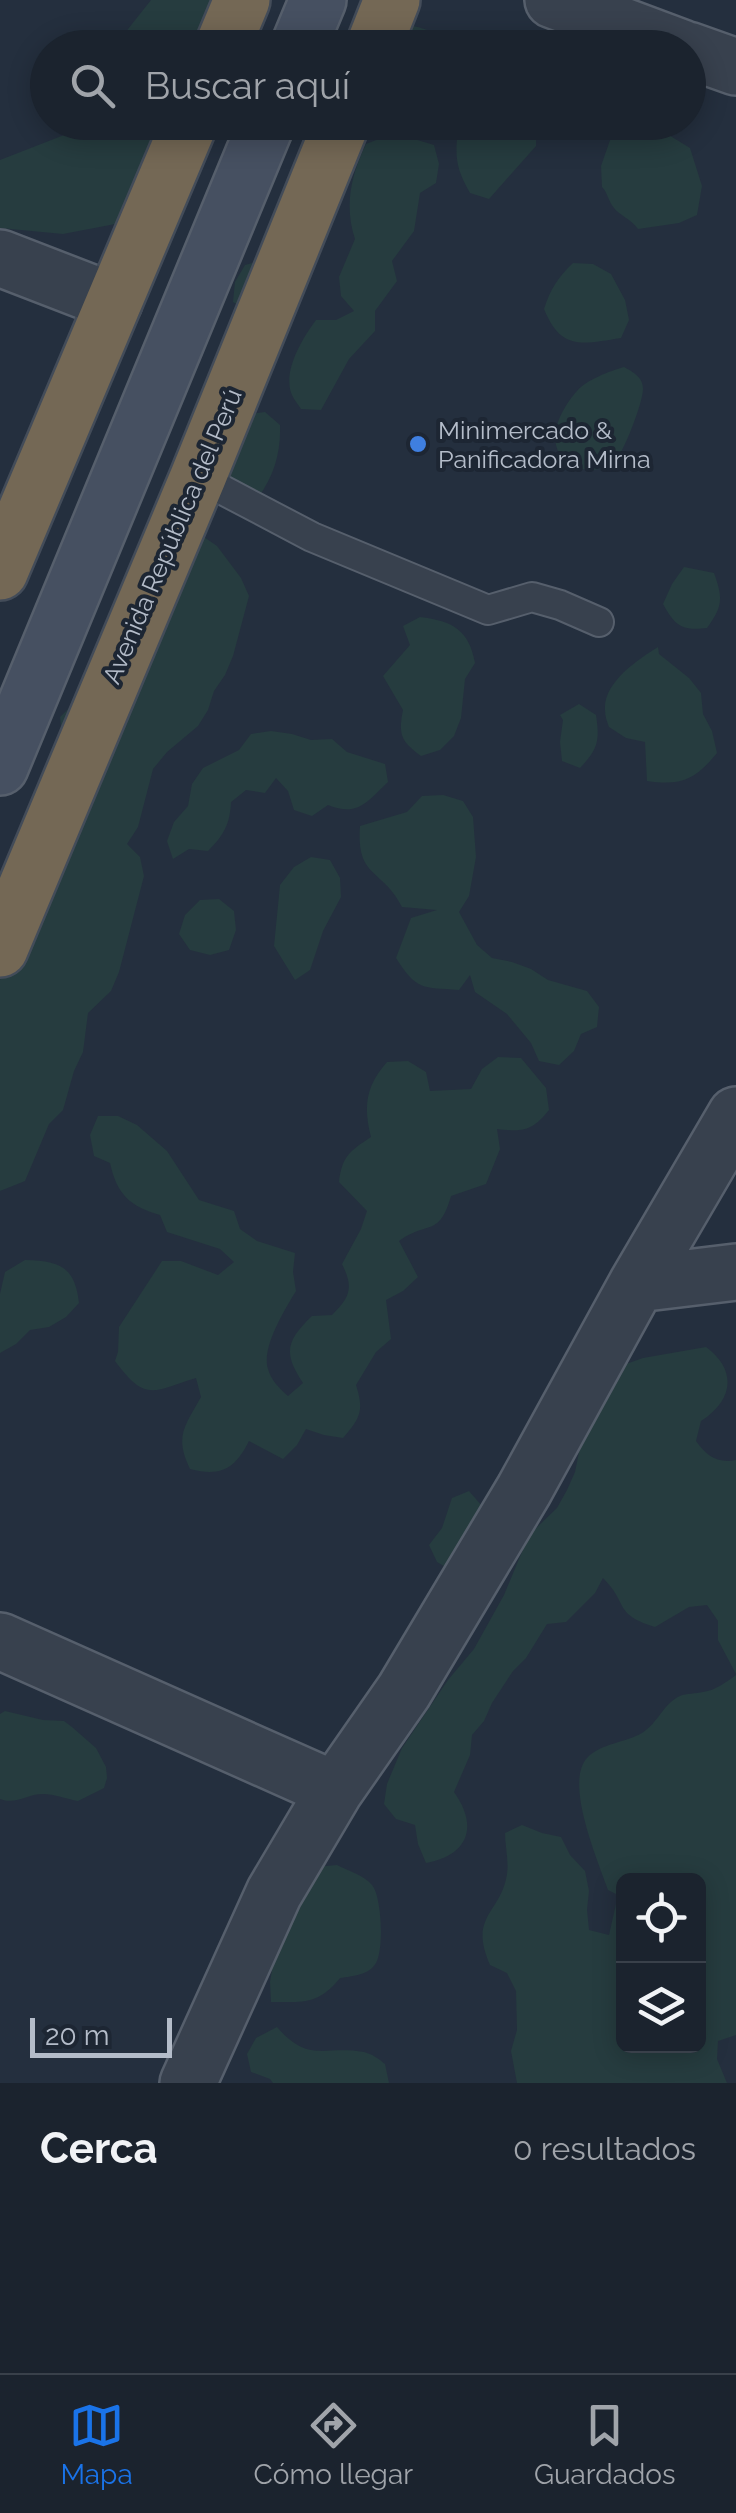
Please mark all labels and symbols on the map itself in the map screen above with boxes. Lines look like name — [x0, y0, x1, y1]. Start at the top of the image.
street label: Avenida República del Perú — [96, 384, 248, 688]
place label: Minimercado & Panificadora Mirna — [438, 415, 651, 474]
marker: Minimercado & Panificadora Mirna — [407, 433, 429, 455]
scale bar — [30, 2013, 172, 2058]

